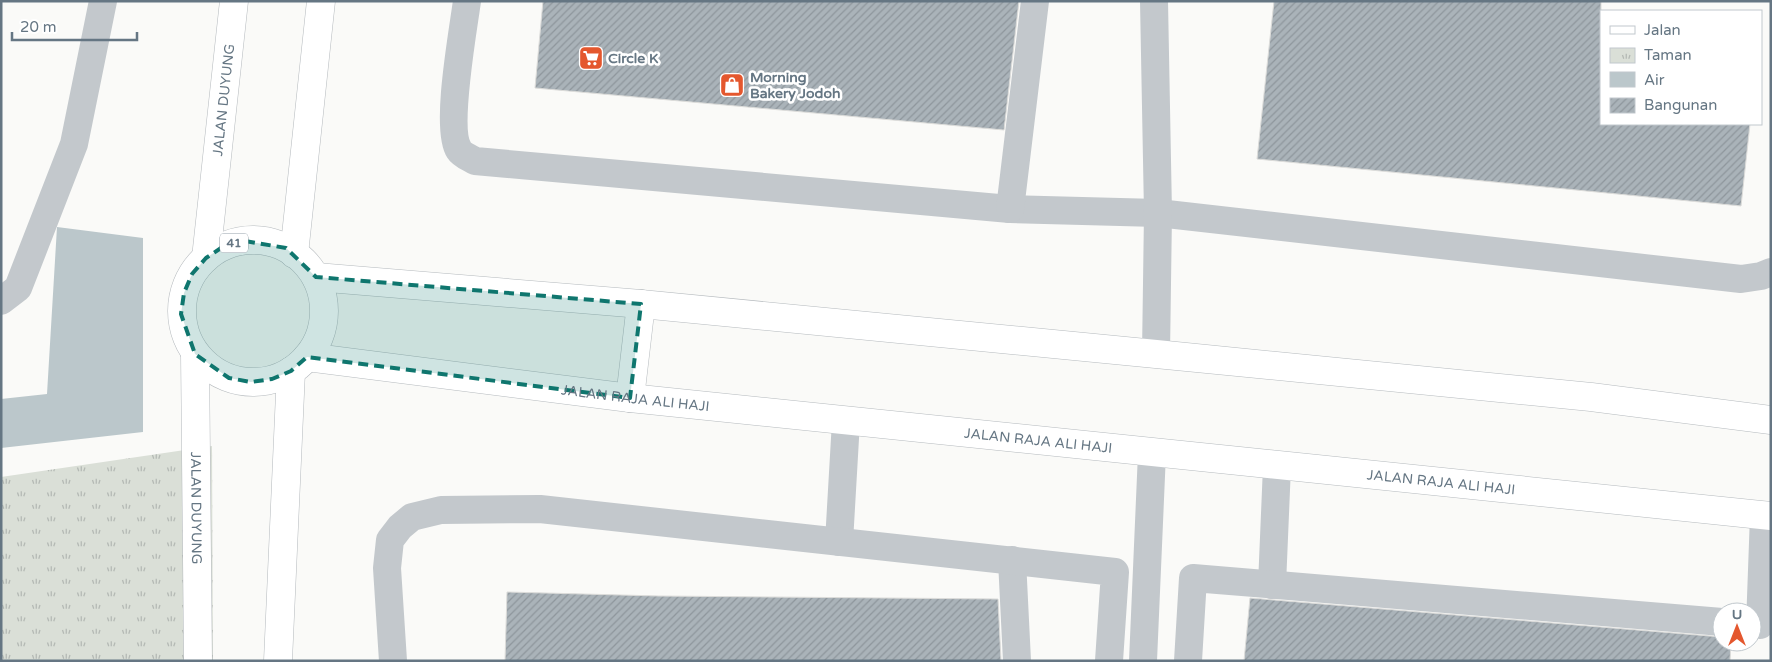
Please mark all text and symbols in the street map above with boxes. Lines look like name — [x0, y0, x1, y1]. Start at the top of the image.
scale bar — [12, 10, 138, 42]
legend — [1600, 10, 1762, 125]
text: 20 m — [20, 18, 57, 36]
text: Jalan — [1644, 21, 1681, 39]
street label: JALAN DUYUNG — [209, 43, 238, 157]
supermarket icon: Circle K — [578, 45, 604, 71]
text: Taman — [1644, 46, 1692, 64]
place label: Circle K — [608, 50, 659, 67]
place label: Morning Bakery Jodoh — [750, 69, 840, 102]
text: Air — [1644, 71, 1665, 89]
shop icon: Morning Bakery Jodoh — [719, 72, 745, 98]
text: Bangunan — [1644, 96, 1717, 114]
road number: 41 — [220, 234, 248, 252]
street label: JALAN RAJA ALI HAJI — [560, 381, 710, 415]
street label: JALAN RAJA ALI HAJI — [963, 425, 1113, 457]
street label: JALAN DUYUNG — [187, 452, 205, 564]
street label: JALAN RAJA ALI HAJI — [1366, 466, 1516, 498]
north arrow — [1712, 602, 1762, 652]
text: U — [1732, 606, 1742, 623]

